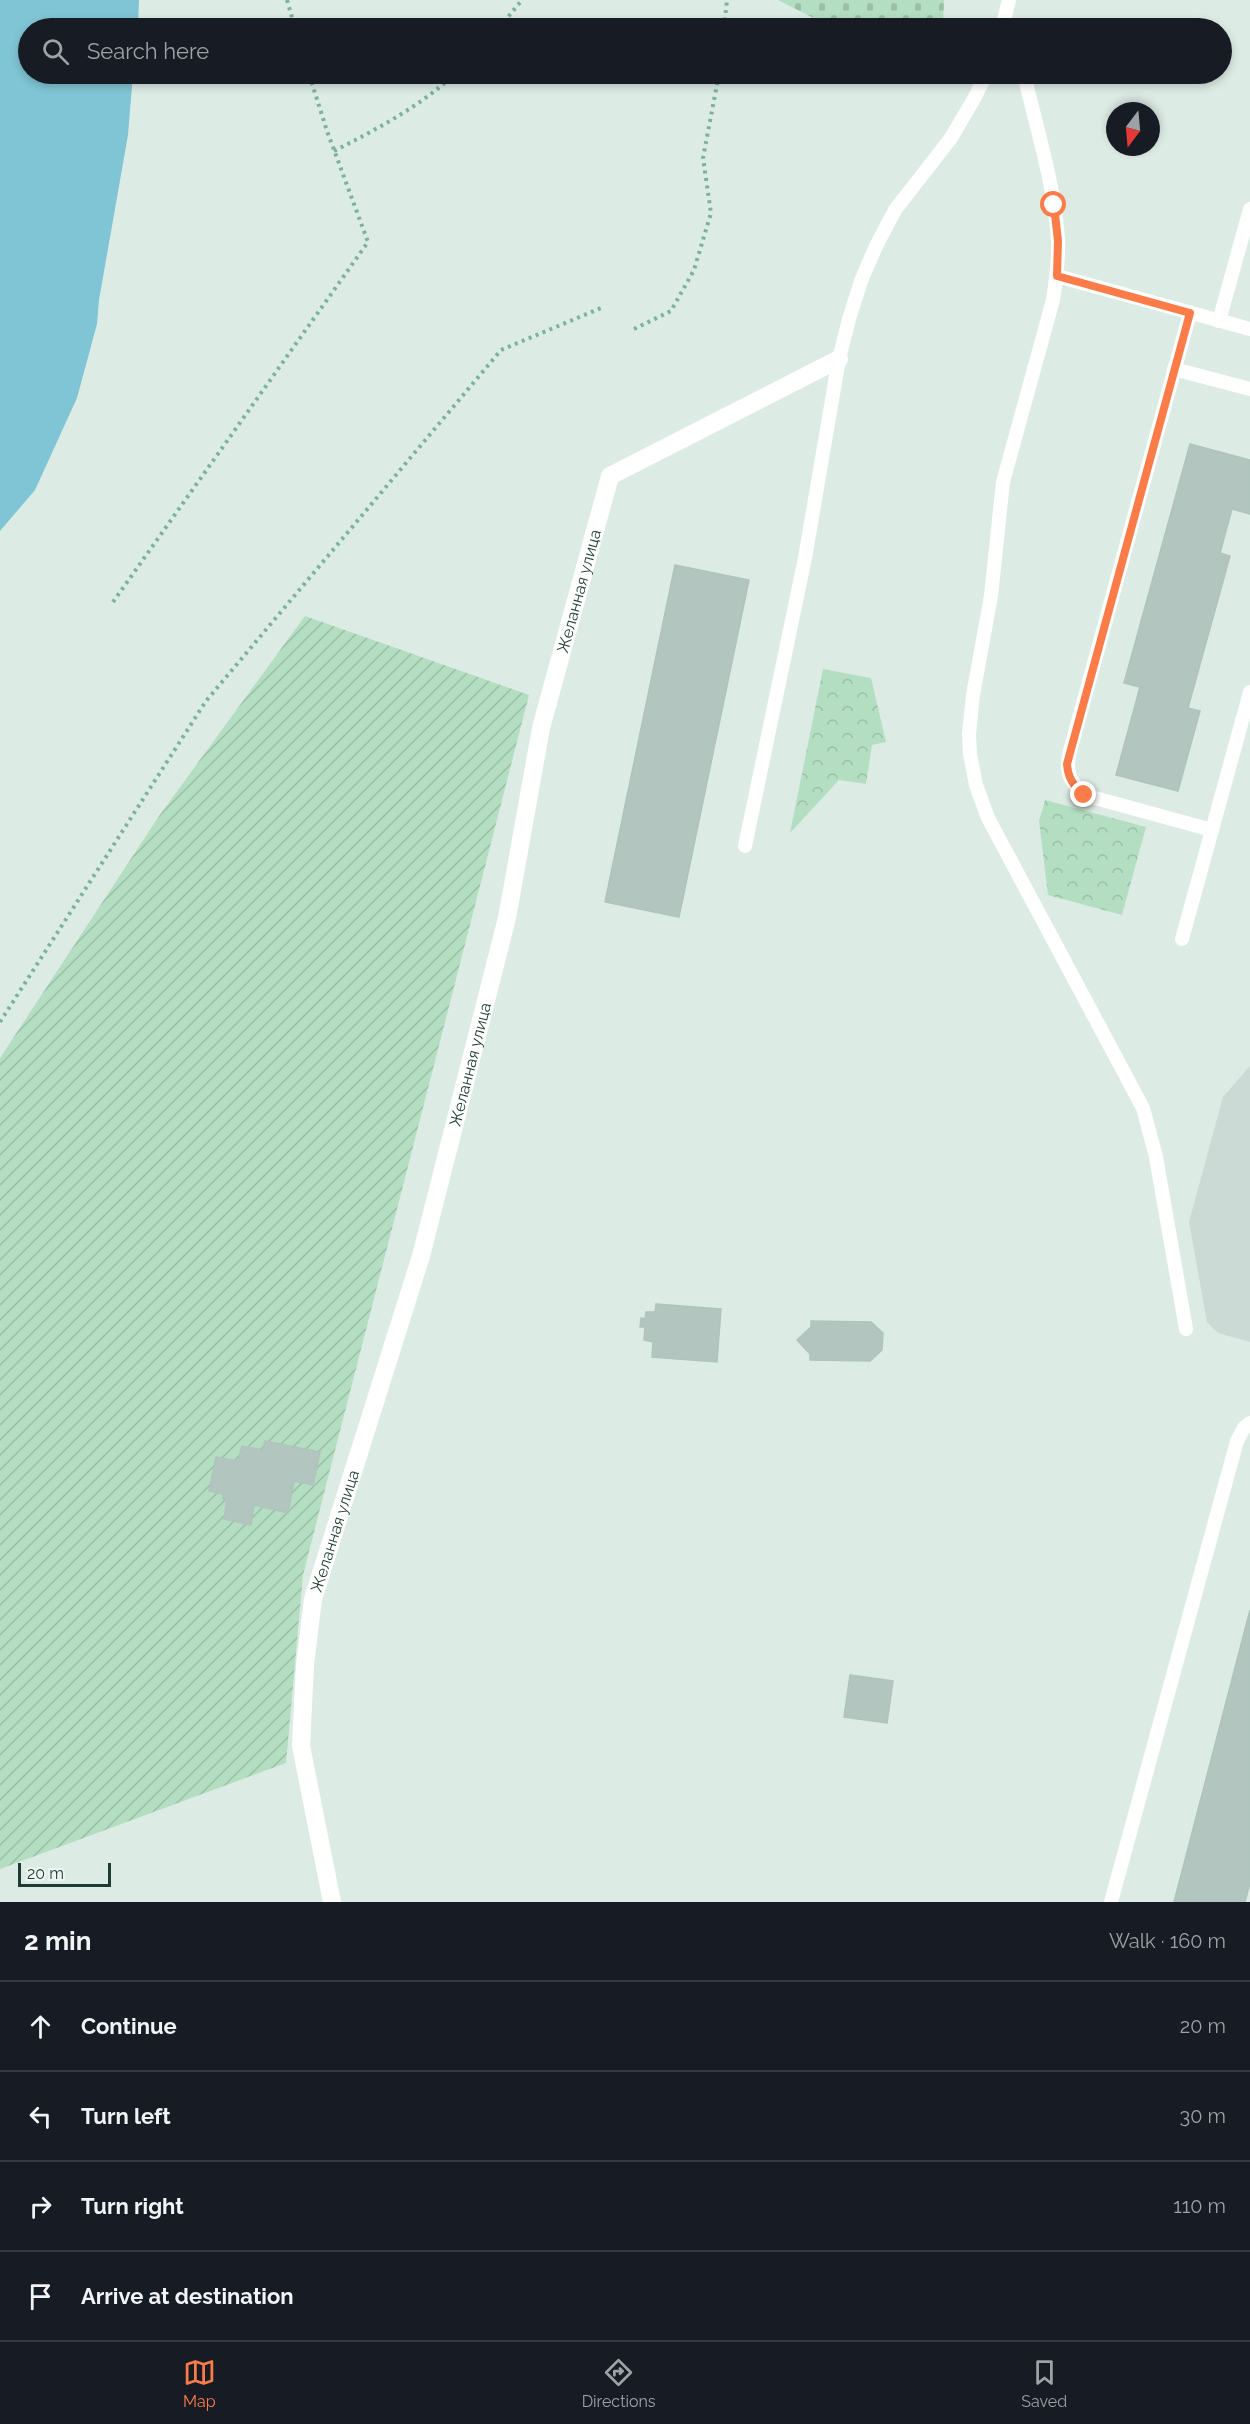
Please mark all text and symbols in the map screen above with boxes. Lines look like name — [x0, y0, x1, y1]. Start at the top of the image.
search box — [18, 18, 1232, 84]
icon: search — [39, 35, 72, 68]
text: Search here — [87, 38, 209, 64]
north arrow — [1106, 102, 1160, 156]
route start — [1040, 191, 1066, 217]
street label: Желанная улица — [553, 527, 604, 655]
route end — [1070, 781, 1096, 807]
street label: Желанная улица — [445, 1000, 495, 1128]
street label: Желанная улица — [306, 1467, 363, 1594]
scale bar — [18, 1860, 111, 1888]
text: 20 m — [27, 1864, 64, 1883]
text: 2 min — [24, 1926, 91, 1956]
text: Walk · 160 m — [1109, 1929, 1226, 1953]
icon: ahead — [24, 2010, 57, 2043]
text: Continue — [81, 2013, 177, 2039]
text: 20 m — [1180, 2014, 1226, 2038]
icon: left — [24, 2100, 57, 2133]
text: Turn left — [81, 2103, 171, 2129]
text: 30 m — [1180, 2104, 1226, 2128]
icon: right — [24, 2190, 57, 2223]
text: Turn right — [81, 2193, 184, 2219]
text: 110 m — [1173, 2194, 1226, 2218]
icon: arrive — [24, 2280, 57, 2313]
text: Arrive at destination — [81, 2283, 294, 2309]
tab: Map — [183, 2356, 216, 2411]
tab: Directions — [582, 2356, 656, 2411]
tab: Saved — [1021, 2356, 1067, 2411]

